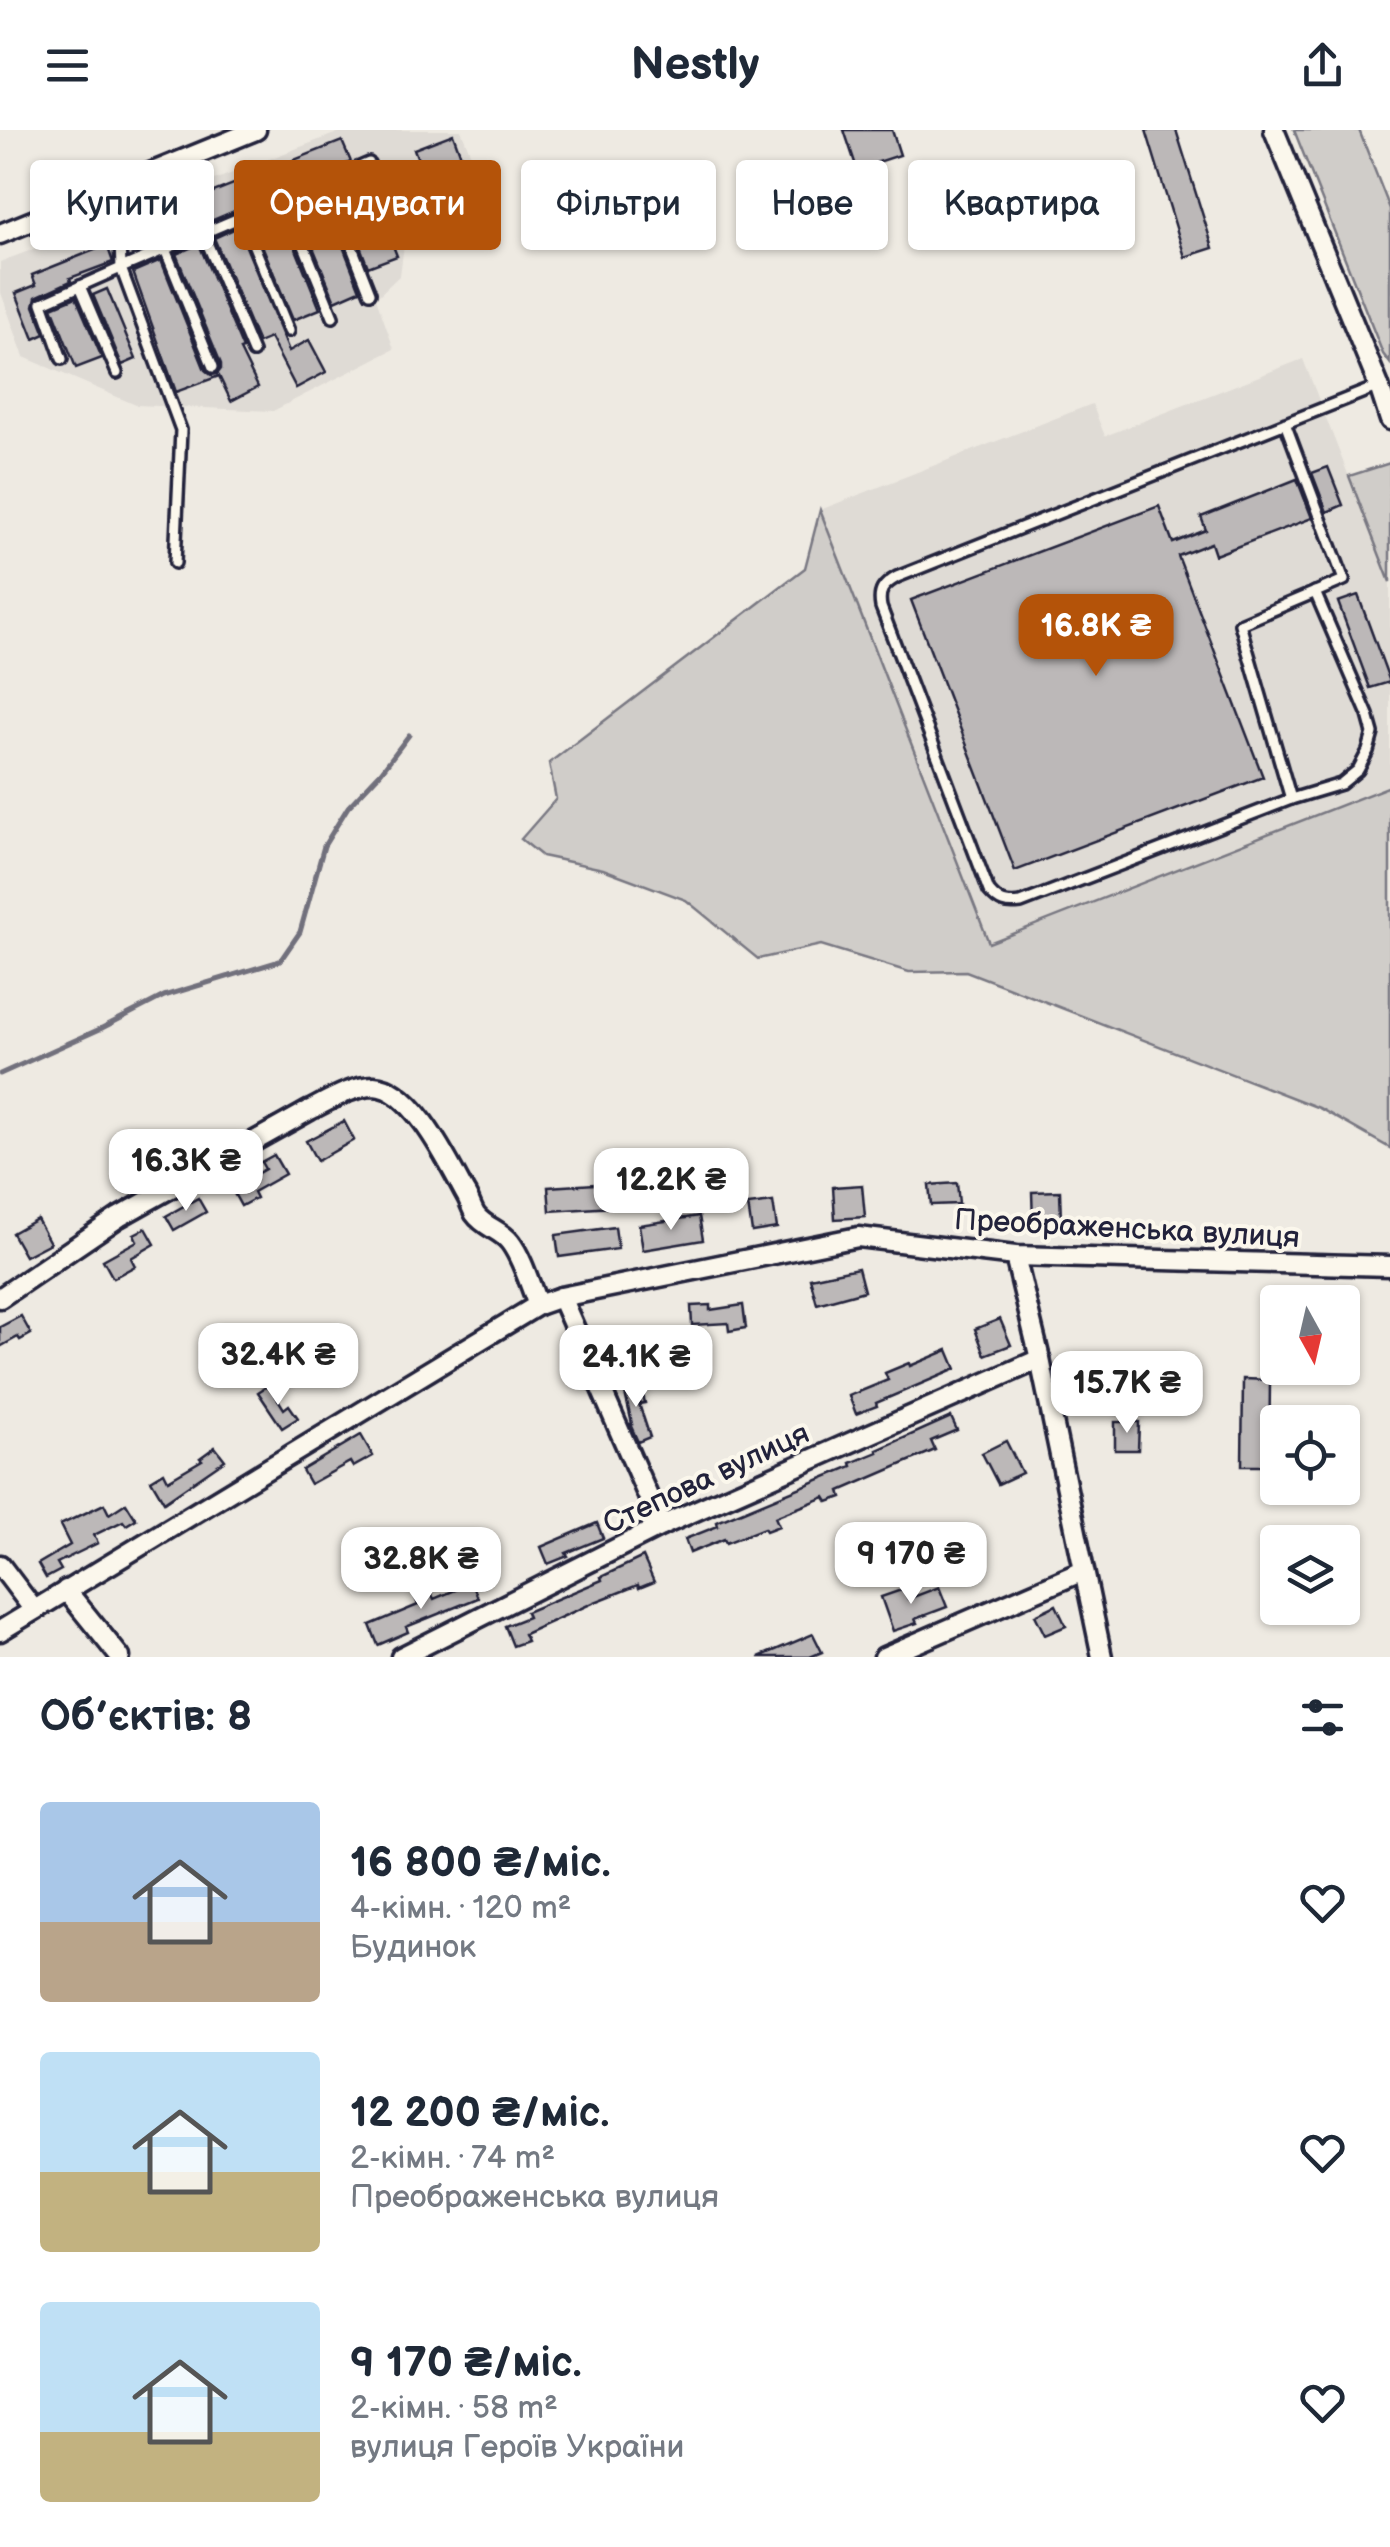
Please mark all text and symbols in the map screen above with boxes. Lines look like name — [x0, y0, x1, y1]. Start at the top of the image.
icon: menu — [40, 38, 95, 93]
text: Nestly — [631, 38, 759, 93]
icon: share — [1295, 38, 1350, 93]
chip: Купити — [30, 160, 214, 250]
chip: Орендувати — [234, 160, 501, 250]
chip: Фільтри — [521, 160, 716, 250]
chip: Нове — [736, 160, 888, 250]
chip: Квартира — [908, 160, 1135, 250]
pin: 16.8K ₴ — [1004, 594, 1188, 679]
text: 16.8K ₴ — [1041, 607, 1151, 646]
pin: 16.3K ₴ — [94, 1129, 278, 1214]
text: 16.3K ₴ — [131, 1142, 241, 1181]
pin: 12.2K ₴ — [579, 1148, 763, 1233]
text: 12.2K ₴ — [616, 1161, 726, 1200]
street label: Преображенська вулиця — [953, 1202, 1301, 1256]
north arrow — [1260, 1285, 1360, 1385]
map controls — [1260, 1285, 1360, 1625]
pin: 32.4K ₴ — [186, 1323, 370, 1408]
pin: 24.1K ₴ — [544, 1325, 728, 1410]
text: 32.4K ₴ — [220, 1336, 336, 1375]
text: 24.1K ₴ — [581, 1338, 691, 1377]
pin: 15.7K ₴ — [1035, 1351, 1219, 1436]
text: 15.7K ₴ — [1073, 1364, 1181, 1403]
button: locate — [1260, 1405, 1360, 1505]
street label: Степова вулиця — [598, 1415, 815, 1542]
pin: 9 170 ₴ — [819, 1522, 1003, 1607]
button: layers — [1260, 1525, 1360, 1625]
pin: 32.8K ₴ — [329, 1527, 513, 1612]
text: 9 170 ₴ — [857, 1535, 965, 1574]
text: 32.8K ₴ — [363, 1540, 479, 1579]
icon: filters — [1295, 1690, 1350, 1745]
text: Об’єктів: 8 — [40, 1692, 252, 1743]
text: 16 800 ₴/міс. — [350, 1838, 611, 1889]
icon: home — [120, 1842, 240, 1962]
icon: heart — [1295, 1875, 1350, 1930]
text: 4-кімн. · 120 m² — [350, 1889, 571, 1928]
text: Будинок — [350, 1928, 476, 1967]
text: 12 200 ₴/міс. — [350, 2088, 610, 2139]
icon: home — [120, 2092, 240, 2212]
icon: heart — [1295, 2125, 1350, 2180]
text: 2-кімн. · 74 m² — [350, 2139, 555, 2178]
text: Преображенська вулиця — [350, 2178, 719, 2217]
text: 9 170 ₴/міс. — [350, 2338, 582, 2389]
icon: home — [120, 2342, 240, 2462]
icon: heart — [1295, 2375, 1350, 2430]
text: 2-кімн. · 58 m² — [350, 2389, 558, 2428]
text: вулиця Героїв України — [350, 2428, 684, 2467]

